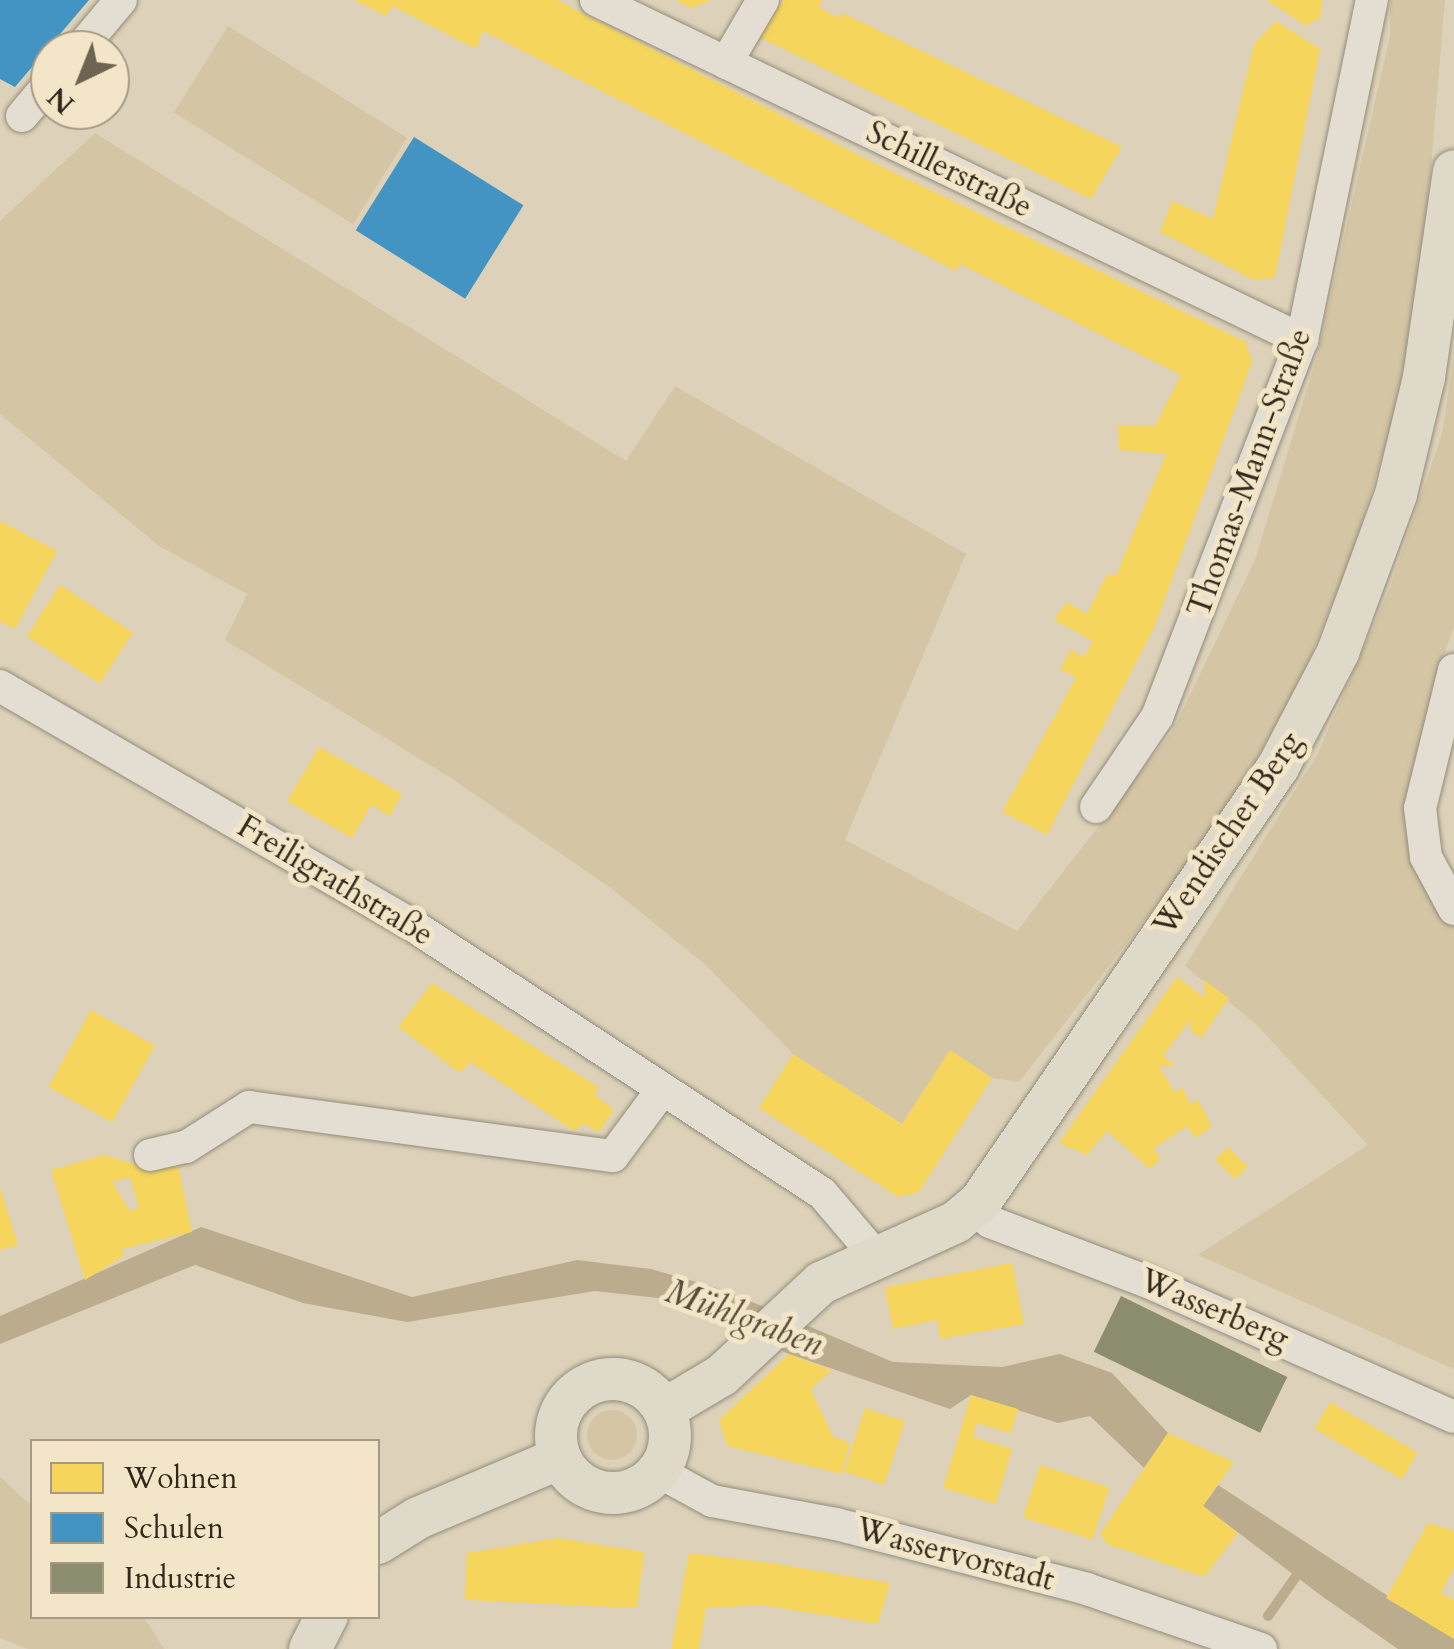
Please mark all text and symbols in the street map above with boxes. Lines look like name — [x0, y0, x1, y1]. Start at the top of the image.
north arrow — [30, 30, 130, 130]
text: N — [39, 78, 83, 123]
street label: Schillerstraße — [860, 113, 1038, 227]
street label: Thomas-Mann-Straße — [1180, 324, 1320, 622]
street label: Wendischer Berg — [1146, 725, 1310, 943]
street label: Freiligrathstraße — [230, 807, 440, 955]
street label: Wasserberg — [1134, 1261, 1294, 1359]
water label: Mühlgraben — [660, 1270, 828, 1366]
legend — [30, 1439, 380, 1619]
text: Wohnen — [124, 1458, 238, 1499]
text: Schulen — [124, 1508, 224, 1549]
street label: Wasservorstadt — [852, 1510, 1058, 1600]
text: Industrie — [124, 1558, 236, 1599]

